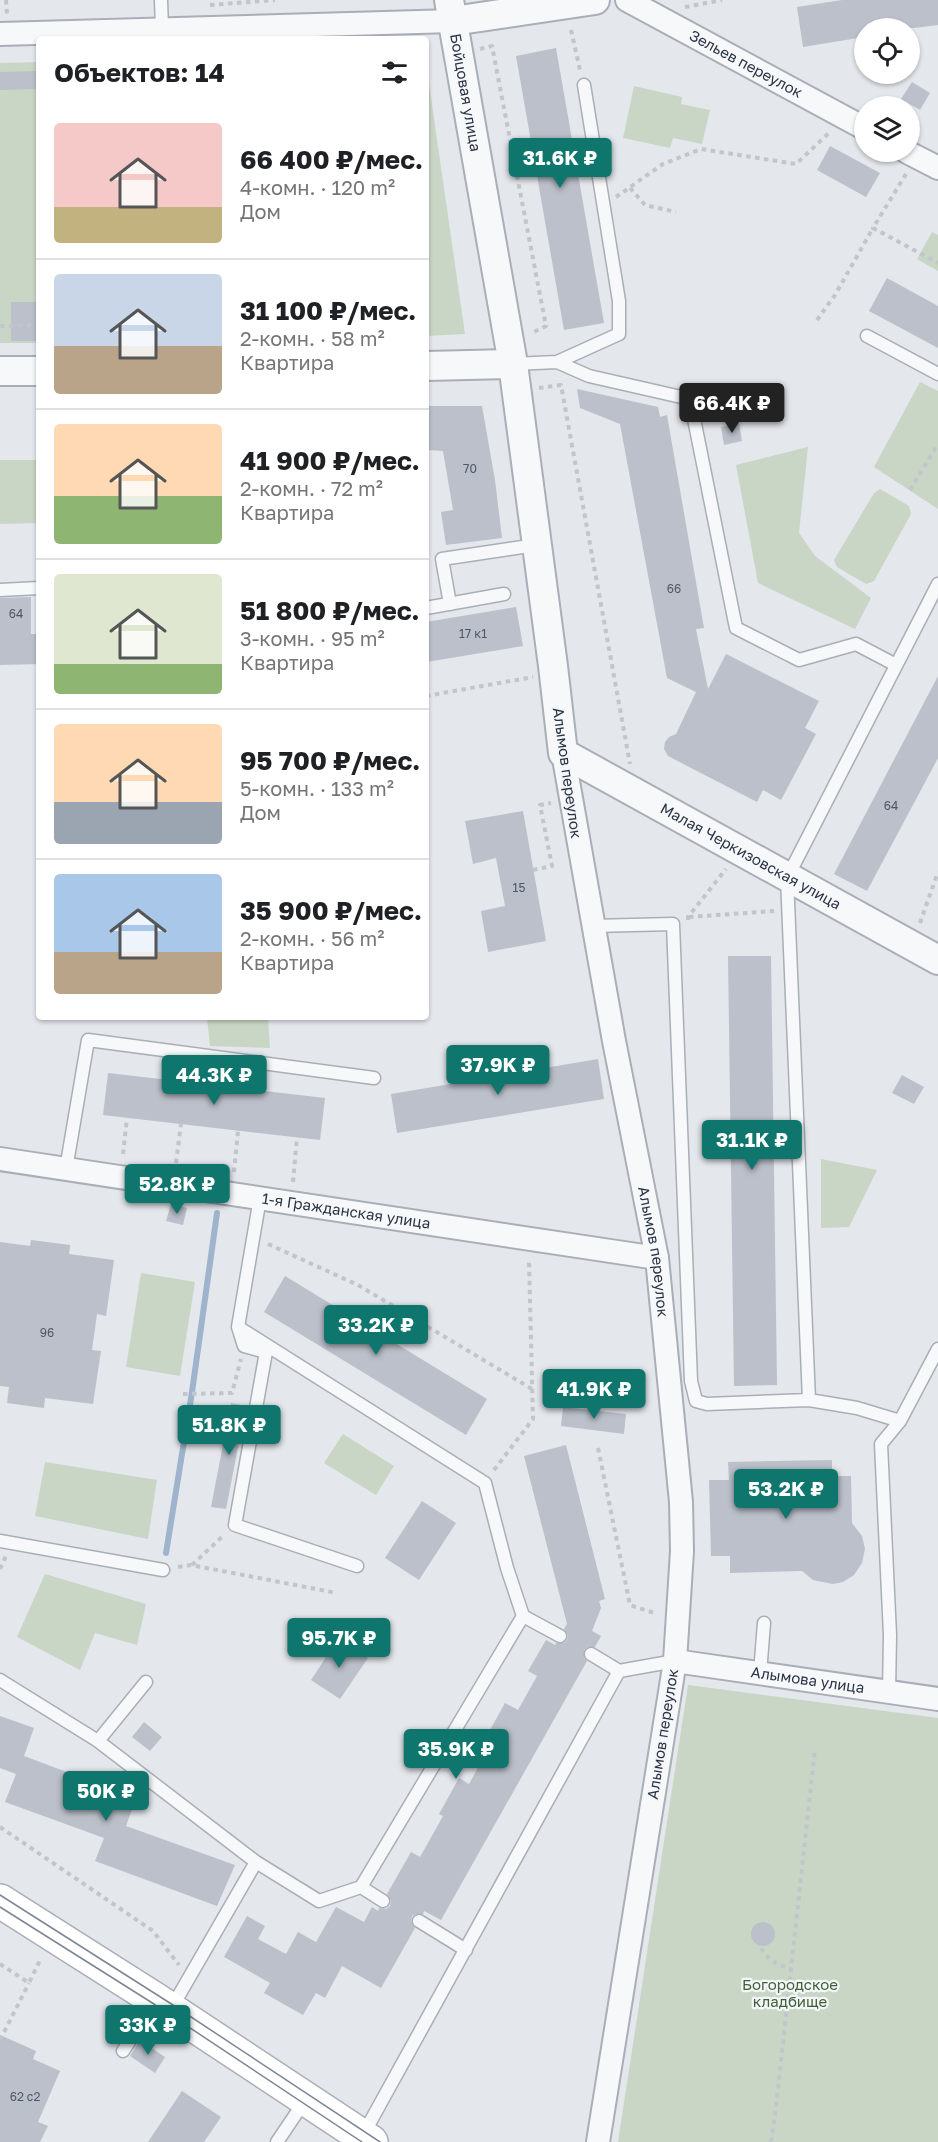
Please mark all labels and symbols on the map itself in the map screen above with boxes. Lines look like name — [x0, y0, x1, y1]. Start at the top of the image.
street label: Зельев переулок — [687, 25, 806, 101]
street label: Бойцовая улица — [447, 32, 485, 153]
pin: 31.6K ₽ — [505, 138, 615, 189]
pin: 66.4K ₽ — [677, 383, 787, 434]
house number: 70 — [463, 461, 477, 476]
house number: 66 — [667, 581, 681, 596]
house number: 64 — [9, 606, 23, 621]
house number: 17 к1 — [459, 626, 487, 641]
street label: Алымов переулок — [550, 706, 586, 840]
house number: 64 — [884, 798, 898, 813]
street label: Малая Черкизовская улица — [658, 799, 845, 913]
house number: 15 — [513, 880, 525, 895]
pin: 37.9K ₽ — [443, 1045, 553, 1096]
pin: 44.3K ₽ — [159, 1055, 269, 1106]
pin: 31.1K ₽ — [697, 1120, 807, 1171]
pin: 52.8K ₽ — [122, 1164, 232, 1215]
street label: Алымов переулок — [635, 1185, 673, 1318]
street label: 1-я Гражданская улица — [261, 1189, 432, 1232]
pin: 33.2K ₽ — [321, 1305, 431, 1356]
house number: 96 — [40, 1325, 54, 1340]
pin: 41.9K ₽ — [539, 1369, 649, 1420]
pin: 51.8K ₽ — [174, 1405, 284, 1456]
pin: 53.2K ₽ — [731, 1469, 841, 1520]
pin: 95.7K ₽ — [284, 1618, 394, 1669]
street label: Алымова улица — [750, 1662, 866, 1696]
street label: Алымов переулок — [643, 1667, 681, 1800]
pin: 35.9K ₽ — [401, 1729, 511, 1780]
pin: 50K ₽ — [64, 1771, 148, 1822]
park label: Богородское кладбище — [742, 1975, 838, 2010]
pin: 33K ₽ — [106, 2005, 190, 2056]
house number: 62 с2 — [10, 2089, 40, 2104]

